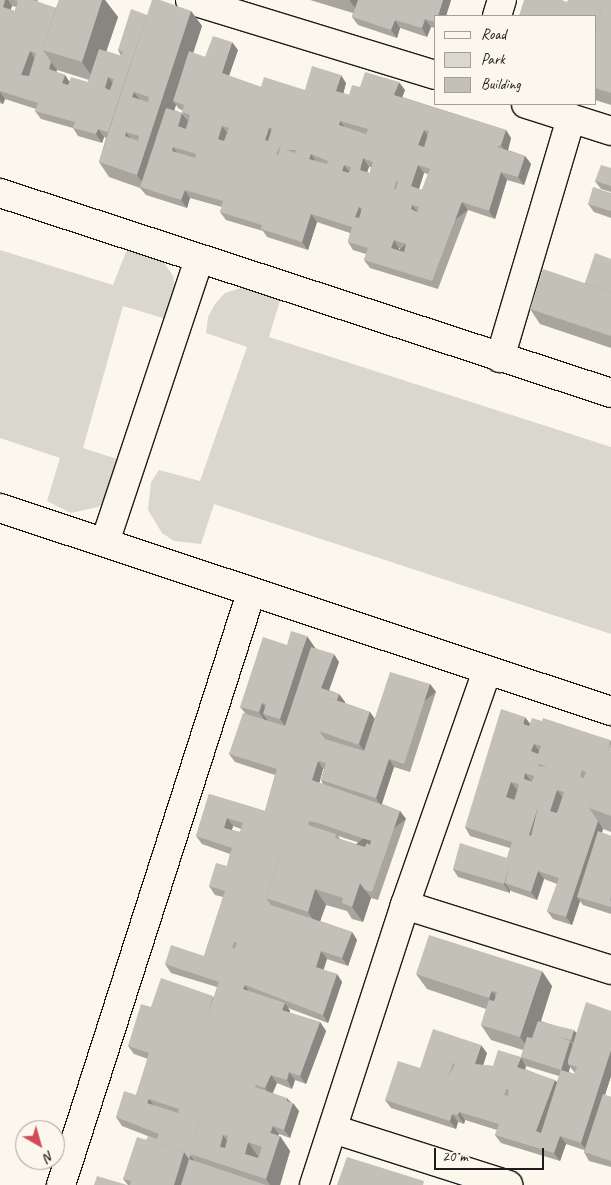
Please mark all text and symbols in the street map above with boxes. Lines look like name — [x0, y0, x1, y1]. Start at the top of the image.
legend — [434, 15, 596, 105]
text: Road — [481, 25, 506, 44]
text: Park — [481, 50, 505, 69]
text: Building — [481, 75, 520, 94]
north arrow — [15, 1120, 65, 1170]
scale bar — [436, 1138, 546, 1170]
text: N — [40, 1147, 58, 1166]
text: 20 m — [442, 1147, 468, 1166]

